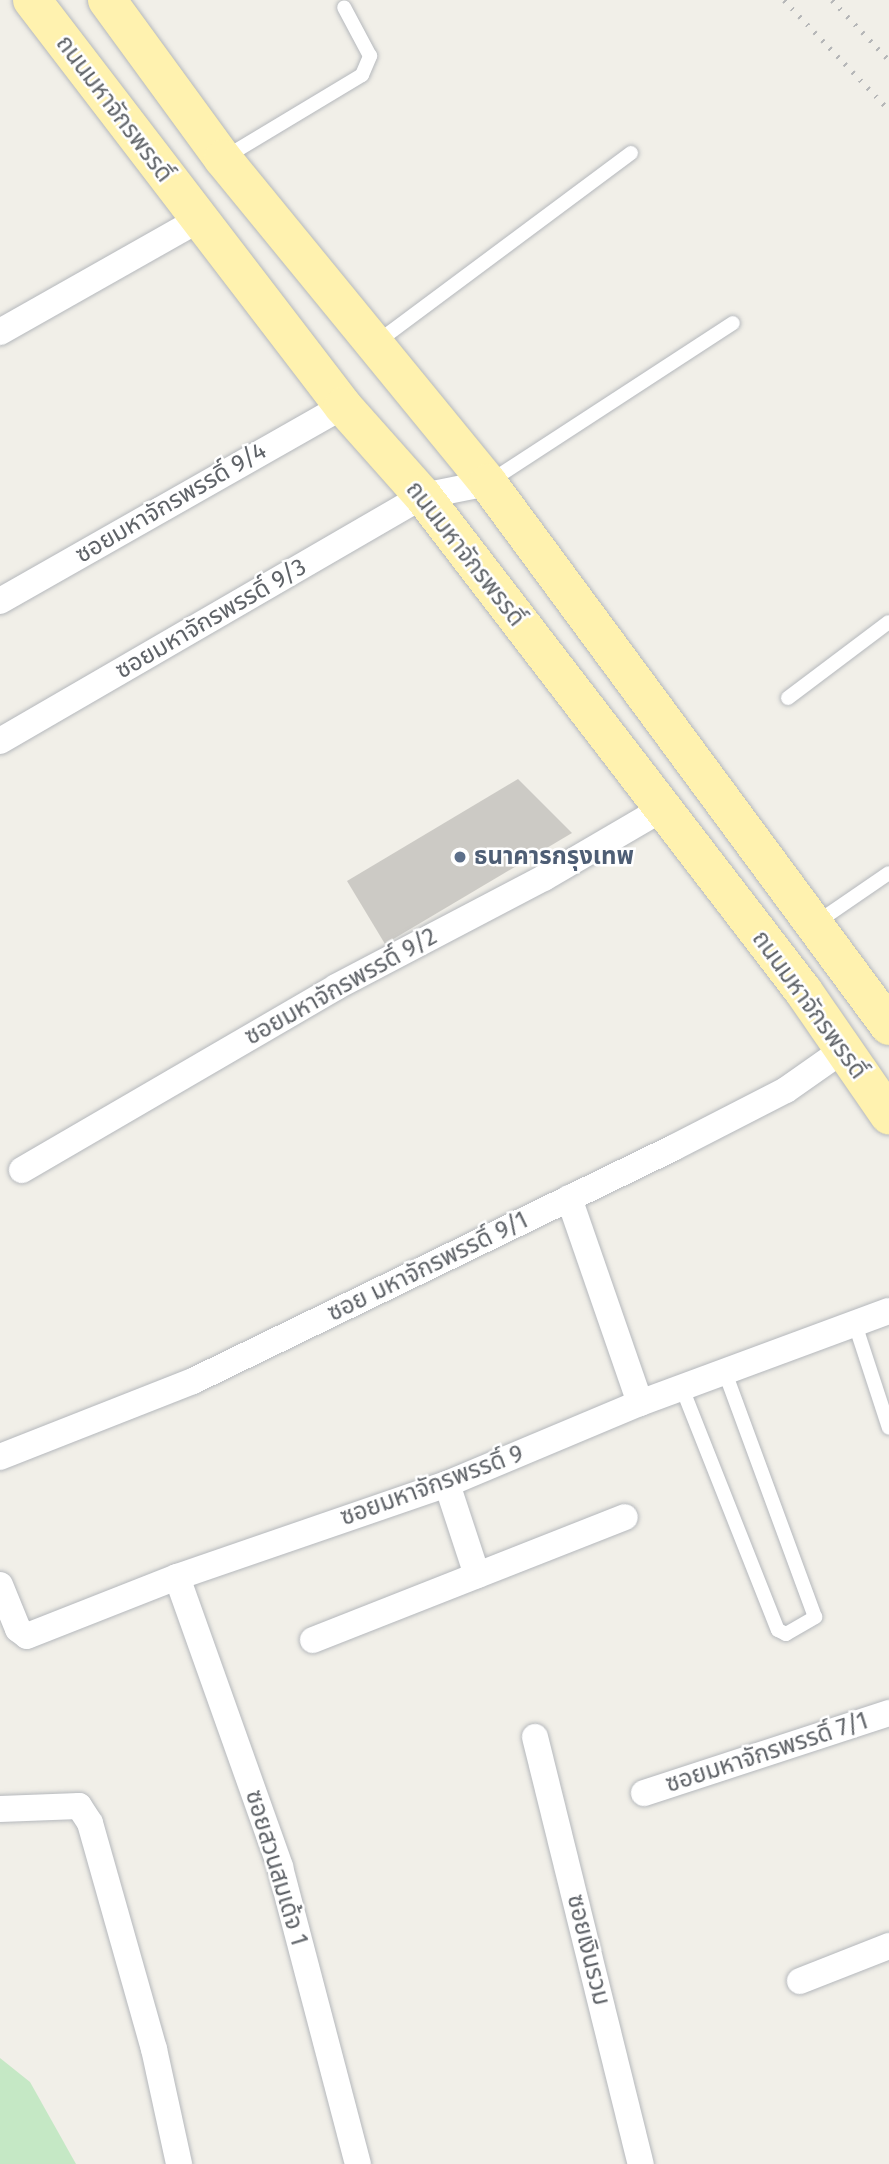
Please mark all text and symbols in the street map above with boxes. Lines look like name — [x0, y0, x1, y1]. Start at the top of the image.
street label: ถนนมหาจักรพรรดิ์ — [49, 30, 179, 188]
street label: ซอยมหาจักรพรรดิ์ 9/4 — [70, 437, 272, 569]
street label: ถนนมหาจักรพรรดิ์ — [399, 476, 531, 632]
street label: ซอยมหาจักรพรรดิ์ 9/3 — [111, 553, 311, 685]
place label: ธนาคารกรุงเทพ — [474, 843, 634, 871]
marker: ธนาคารกรุงเทพ — [452, 849, 468, 865]
street label: ซอยมหาจักรพรรดิ์ 9/2 — [240, 922, 442, 1052]
street label: ถนนมหาจักรพรรดิ์ — [746, 925, 872, 1085]
street label: ซอย มหาจักรพรรดิ์ 9/1 — [323, 1206, 533, 1328]
street label: ซอยมหาจักรพรรดิ์ 9 — [337, 1440, 527, 1532]
street label: ซอยมหาจักรพรรดิ์ 7/1 — [662, 1707, 872, 1799]
street label: ซอยสวนสมเด้จ 1 — [239, 1787, 313, 1949]
street label: ซอยเงินรวม — [560, 1892, 616, 2008]

